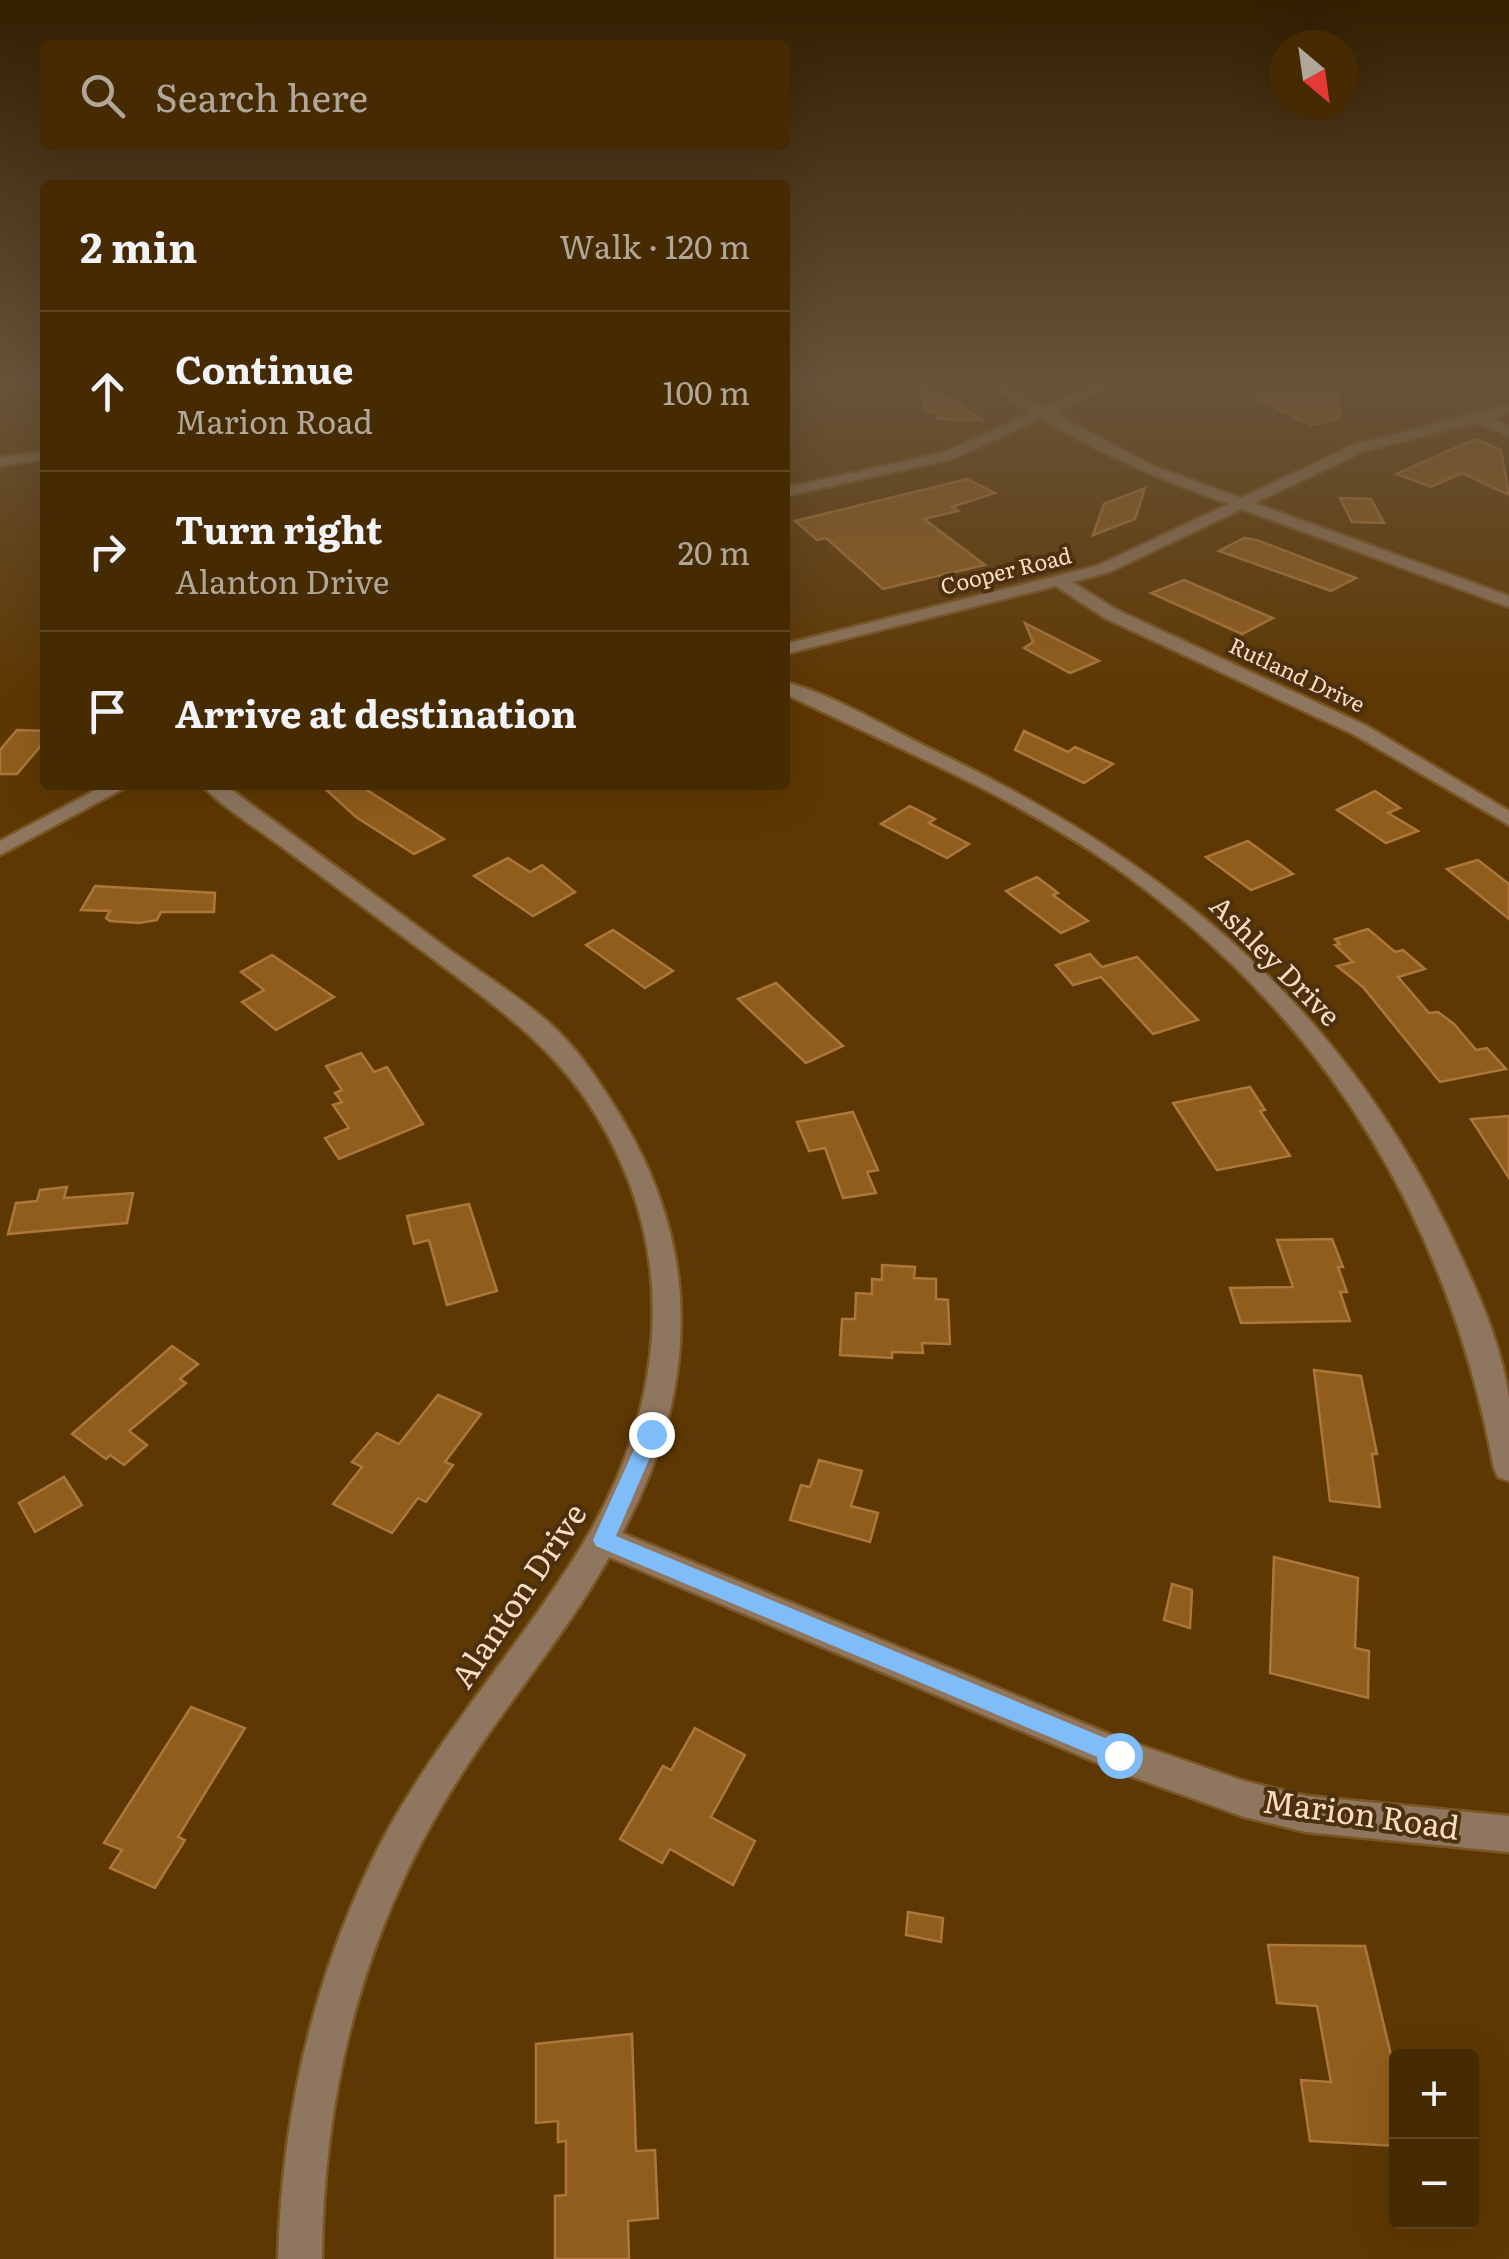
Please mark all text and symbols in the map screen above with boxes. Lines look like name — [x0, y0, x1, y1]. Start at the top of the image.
north arrow — [1269, 30, 1359, 120]
search box — [40, 40, 790, 150]
text: Search here — [155, 67, 368, 124]
icon: search — [75, 68, 130, 123]
text: 2 min — [80, 214, 197, 276]
text: Walk · 120 m — [559, 221, 750, 269]
text: Continue — [175, 339, 353, 396]
icon: ahead — [80, 364, 135, 419]
text: 100 m — [663, 367, 750, 415]
text: Marion Road — [175, 396, 373, 444]
text: Turn right — [175, 499, 382, 556]
icon: right — [80, 524, 135, 579]
text: 20 m — [678, 527, 750, 575]
street label: Cooper Road — [937, 537, 1075, 602]
text: Alanton Drive — [175, 556, 389, 604]
street label: Rutland Drive — [1224, 628, 1371, 720]
text: Arrive at destination — [175, 683, 577, 740]
icon: arrive — [80, 684, 135, 739]
street label: Ashley Drive — [1201, 885, 1351, 1035]
route end — [629, 1412, 675, 1458]
street label: Alanton Drive — [437, 1492, 596, 1697]
route start — [1097, 1733, 1143, 1779]
street label: Marion Road — [1260, 1774, 1463, 1850]
map controls — [1389, 2049, 1479, 2229]
button: + — [1389, 2049, 1479, 2139]
button: − — [1389, 2139, 1479, 2229]

